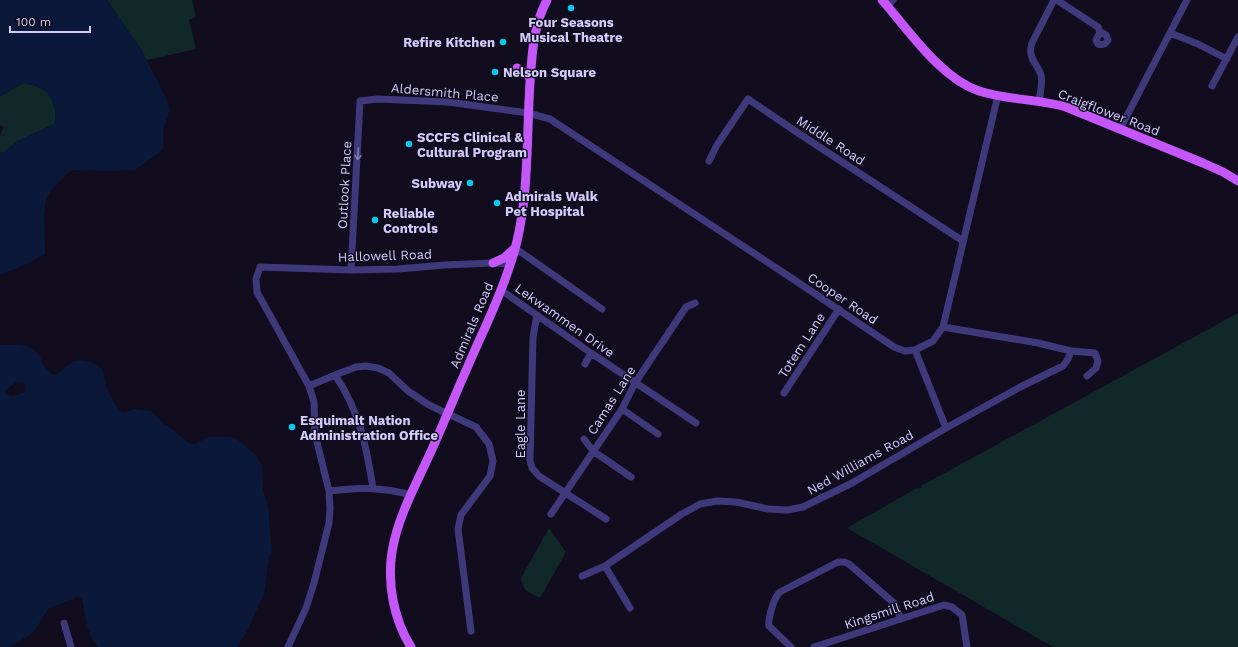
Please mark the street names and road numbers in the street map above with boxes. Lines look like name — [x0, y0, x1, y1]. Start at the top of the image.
street label: Aldersmith Place — [391, 80, 499, 105]
street label: Craigflower Road — [1056, 86, 1162, 139]
street label: Middle Road — [794, 113, 868, 168]
street label: Outlook Place — [335, 141, 354, 230]
street label: Hallowell Road — [338, 246, 432, 265]
street label: Cooper Road — [805, 269, 881, 327]
street label: Admirals Road — [447, 280, 496, 370]
street label: Lekwammen Drive — [512, 281, 617, 360]
street label: Totem Lane — [775, 310, 828, 381]
street label: Camas Lane — [584, 363, 638, 437]
street label: Eagle Lane — [513, 389, 528, 459]
street label: Ned Williams Road — [804, 427, 916, 498]
street label: Kingsmill Road — [842, 589, 936, 632]

